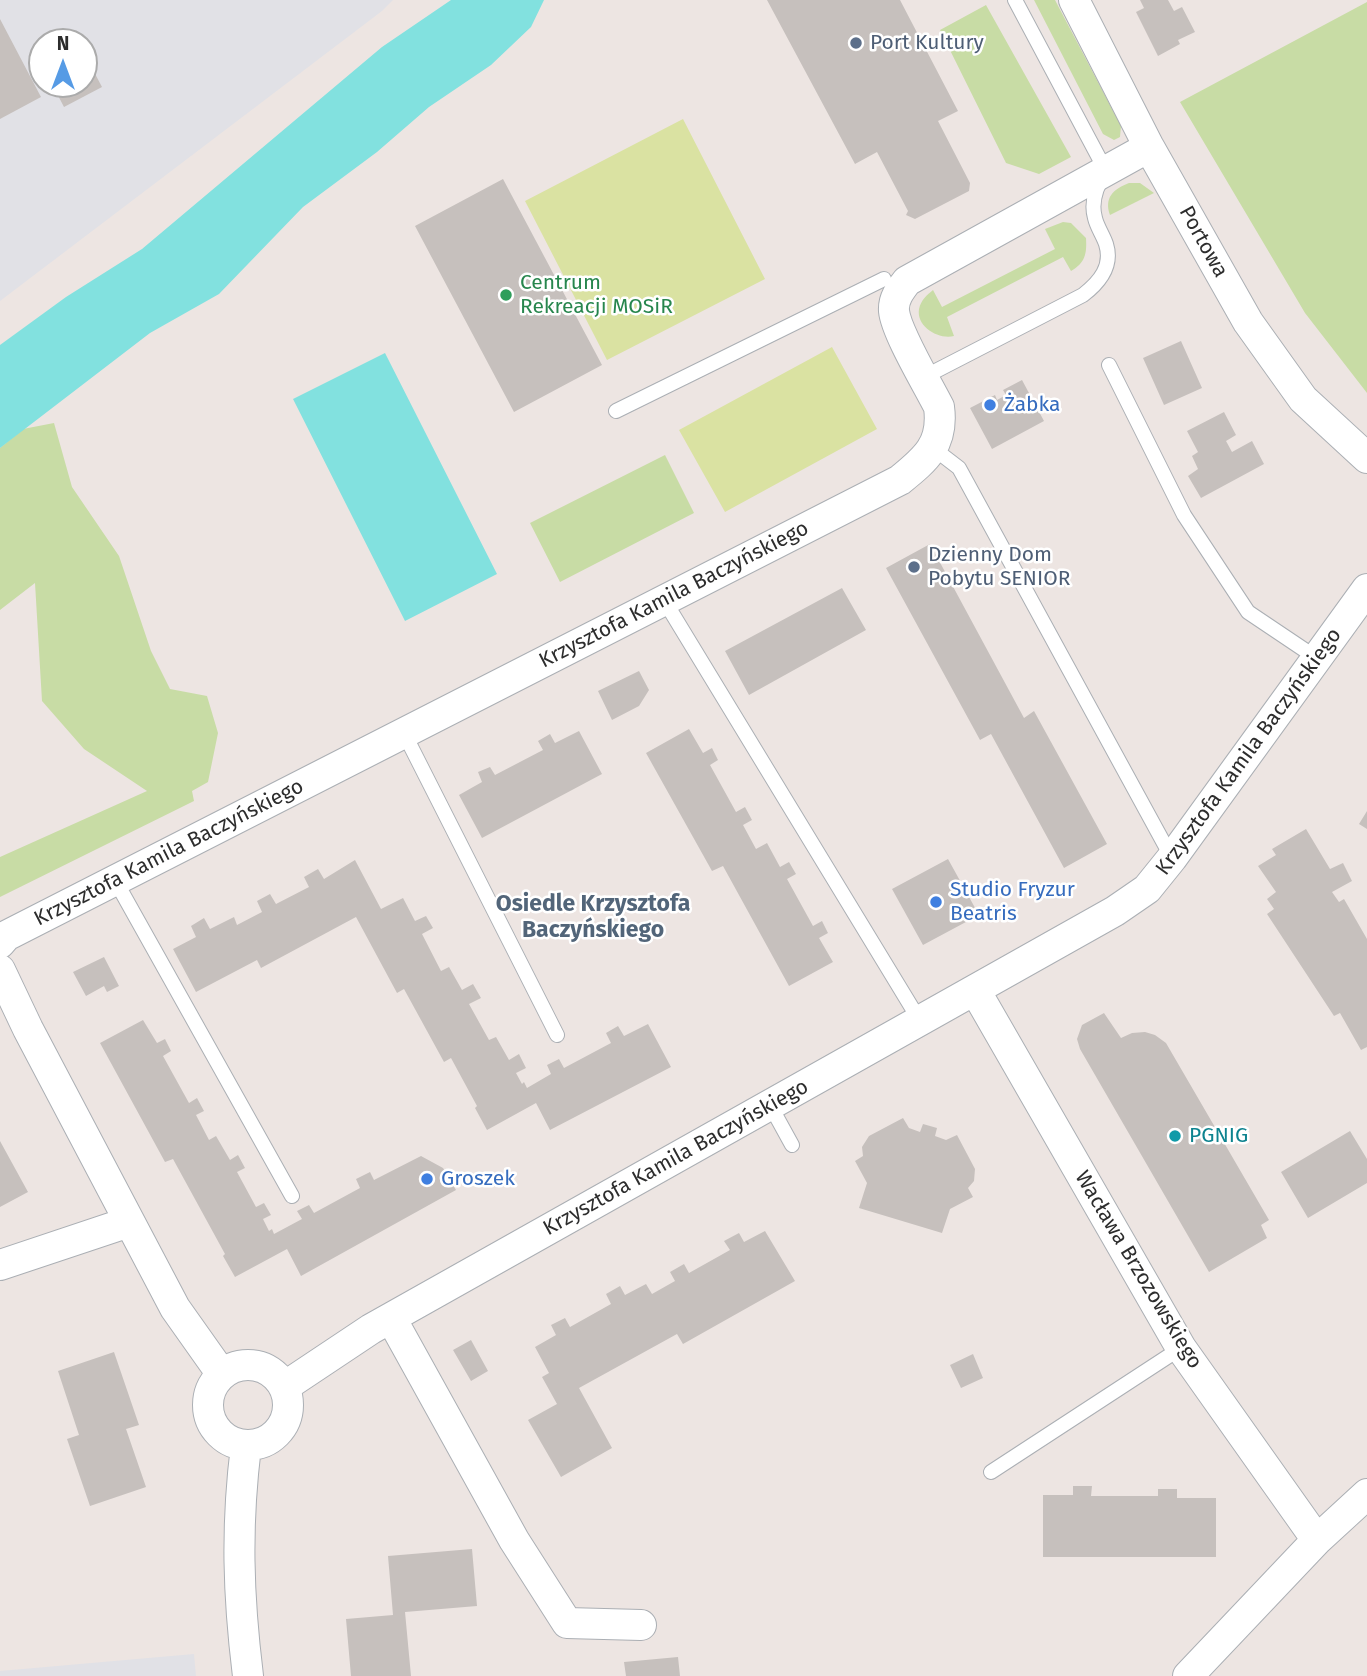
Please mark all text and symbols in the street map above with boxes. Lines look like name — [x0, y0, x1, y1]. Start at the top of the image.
north arrow — [28, 28, 98, 98]
place label: Port Kultury — [870, 30, 984, 56]
text: N — [57, 32, 69, 55]
marker: Port Kultury — [848, 35, 864, 51]
street label: Portowa — [1173, 202, 1233, 282]
place label: Centrum Rekreacji MOSiR — [520, 270, 673, 320]
marker: Centrum Rekreacji MOSiR — [498, 287, 514, 303]
place label: Żabka — [1004, 392, 1060, 418]
marker: Żabka — [982, 397, 998, 413]
street label: Krzysztofa Kamila Baczyńskiego — [535, 516, 813, 674]
place label: Dzienny Dom Pobytu SENIOR — [928, 542, 1070, 592]
marker: Dzienny Dom Pobytu SENIOR — [906, 559, 922, 575]
street label: Krzysztofa Kamila Baczyńskiego — [1151, 624, 1347, 880]
street label: Krzysztofa Kamila Baczyńskiego — [30, 774, 308, 932]
place label: Studio Fryzur Beatris — [950, 877, 1075, 927]
district label: Osiedle Krzysztofa Baczyńskiego — [496, 891, 690, 945]
marker: Studio Fryzur Beatris — [928, 894, 944, 910]
street label: Krzysztofa Kamila Baczyńskiego — [539, 1074, 813, 1242]
place label: PGNIG — [1189, 1123, 1248, 1149]
marker: PGNIG — [1167, 1128, 1183, 1144]
place label: Groszek — [441, 1166, 515, 1192]
street label: Wacława Brzozowskiego — [1069, 1167, 1207, 1373]
marker: Groszek — [419, 1171, 435, 1187]

